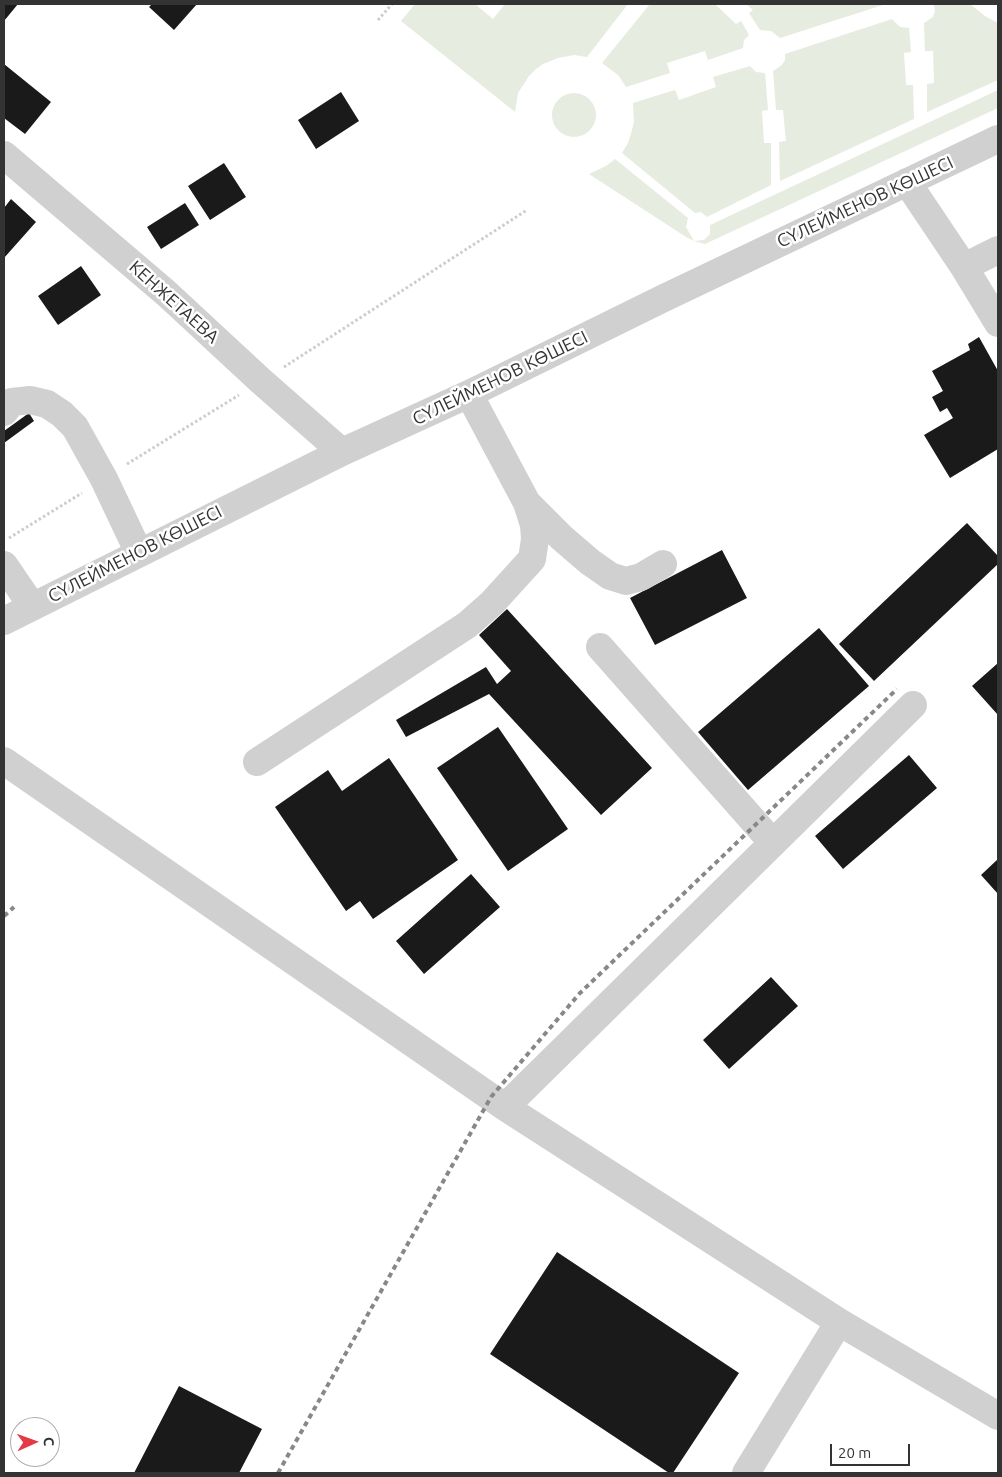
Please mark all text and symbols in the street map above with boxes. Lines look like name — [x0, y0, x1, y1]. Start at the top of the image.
street label: СҮЛЕЙМЕНОВ КӨШЕСІ — [773, 152, 957, 252]
street label: КЕНЖЕТАЕВА — [125, 256, 223, 348]
street label: СҮЛЕЙМЕНОВ КӨШЕСІ — [409, 326, 591, 430]
street label: СҮЛЕЙМЕНОВ КӨШЕСІ — [44, 501, 226, 607]
north arrow — [10, 1417, 60, 1467]
scale bar — [832, 1434, 912, 1466]
text: С — [41, 1437, 57, 1446]
text: 20 m — [838, 1444, 871, 1461]

